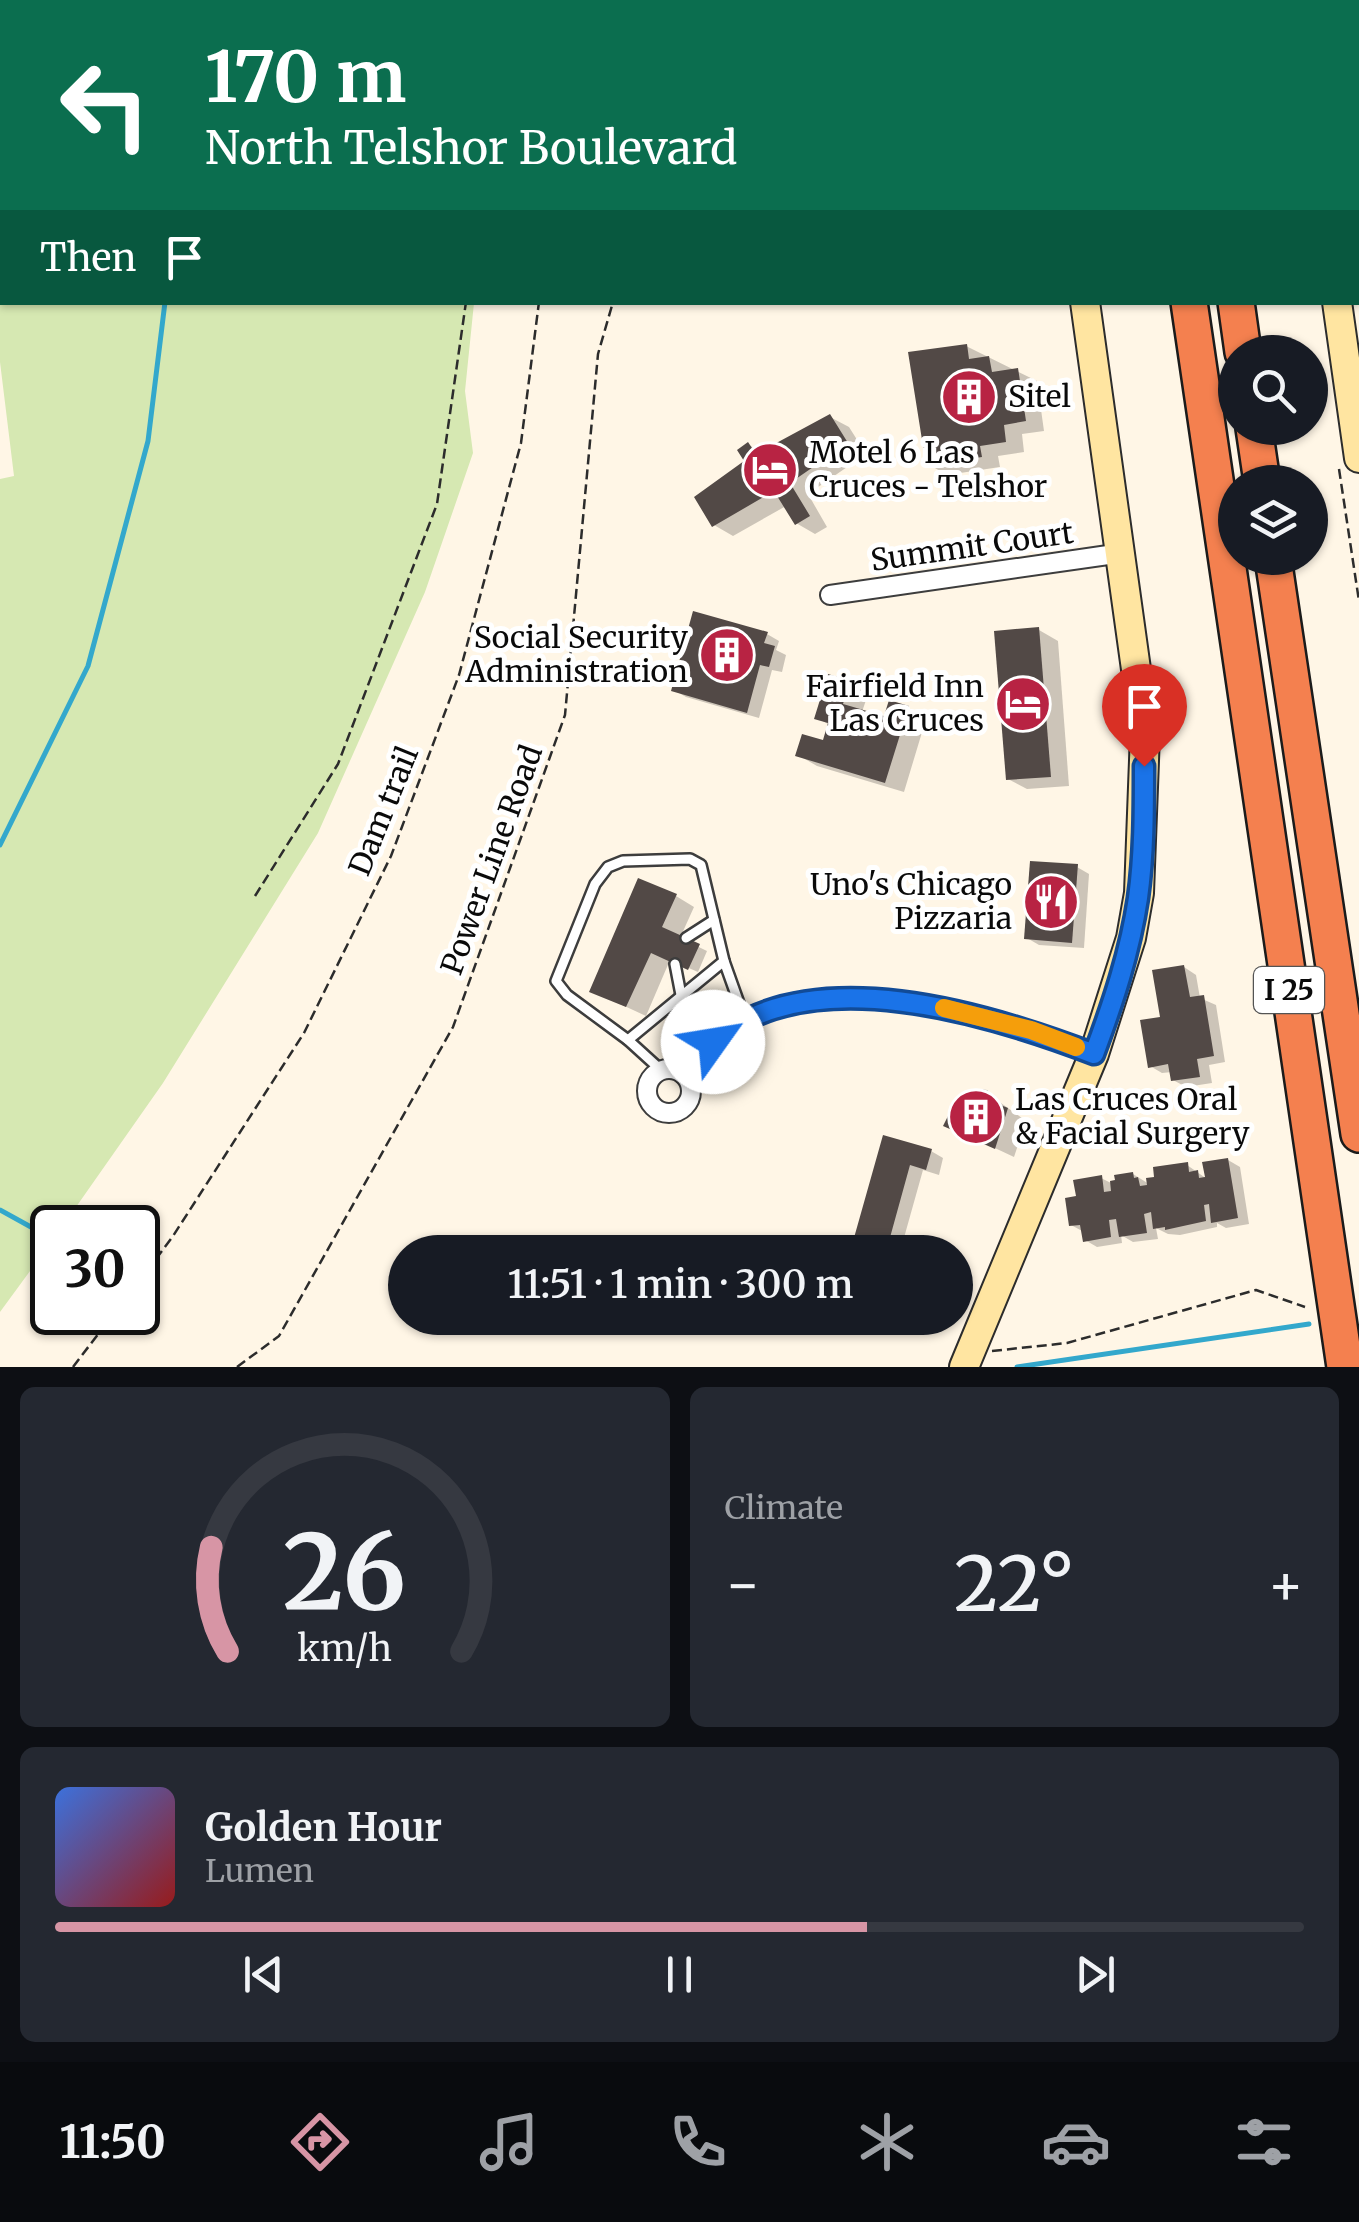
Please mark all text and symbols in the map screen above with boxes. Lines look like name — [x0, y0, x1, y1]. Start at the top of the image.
text: 170 m — [205, 33, 406, 121]
icon: left — [40, 40, 170, 170]
text: North Telshor Boulevard — [205, 120, 737, 176]
icon: arrive — [157, 230, 212, 285]
text: Then — [40, 234, 137, 281]
map controls — [1218, 335, 1328, 575]
button: search — [1218, 335, 1328, 445]
building icon: Sitel — [939, 367, 999, 427]
place label: Sitel — [1008, 377, 1071, 415]
place label: Motel 6 Las Cruces - Telshor — [809, 433, 1047, 505]
hotel icon: Motel 6 Las Cruces - Telshor — [740, 440, 800, 500]
button: layers — [1218, 465, 1328, 575]
street label: Summit Court — [868, 513, 1076, 579]
place label: Social Security Administration — [464, 618, 689, 690]
building icon: Social Security Administration — [697, 625, 757, 685]
pin — [1102, 664, 1187, 767]
place label: Fairfield Inn Las Cruces — [806, 667, 984, 739]
hotel icon: Fairfield Inn Las Cruces — [993, 674, 1053, 734]
icon: arrive — [1117, 679, 1172, 734]
street label: Power Line Road — [432, 740, 550, 980]
street label: Dam trail — [340, 741, 426, 881]
place label: Uno's Chicago Pizzaria — [810, 865, 1012, 937]
restaurant icon: Uno's Chicago Pizzaria — [1021, 872, 1081, 932]
road number: I 25 — [1254, 967, 1324, 1013]
position arrow — [661, 990, 765, 1094]
place label: Las Cruces Oral & Facial Surgery — [1015, 1080, 1250, 1152]
building icon: Las Cruces Oral & Facial Surgery — [946, 1087, 1006, 1147]
speed limit sign: 30 — [30, 1205, 160, 1335]
text: 11:51 · 1 min · 300 m — [508, 1261, 853, 1308]
text: Climate — [725, 1488, 843, 1528]
text: 26 — [283, 1507, 406, 1637]
text: 22° — [954, 1537, 1074, 1631]
text: − — [725, 1550, 761, 1619]
text: + — [1267, 1550, 1304, 1619]
text: km/h — [297, 1626, 392, 1671]
text: Golden Hour — [205, 1804, 442, 1851]
text: Lumen — [205, 1851, 314, 1891]
icon: previous — [236, 1947, 291, 2002]
icon: pause — [652, 1947, 707, 2002]
icon: next — [1068, 1947, 1123, 2002]
icon: directions — [285, 2107, 355, 2177]
icon: music — [474, 2107, 544, 2177]
icon: phone — [663, 2107, 733, 2177]
icon: climate — [852, 2107, 922, 2177]
icon: car — [1041, 2107, 1111, 2177]
icon: filters — [1229, 2107, 1299, 2177]
text: 11:50 — [59, 2114, 166, 2170]

